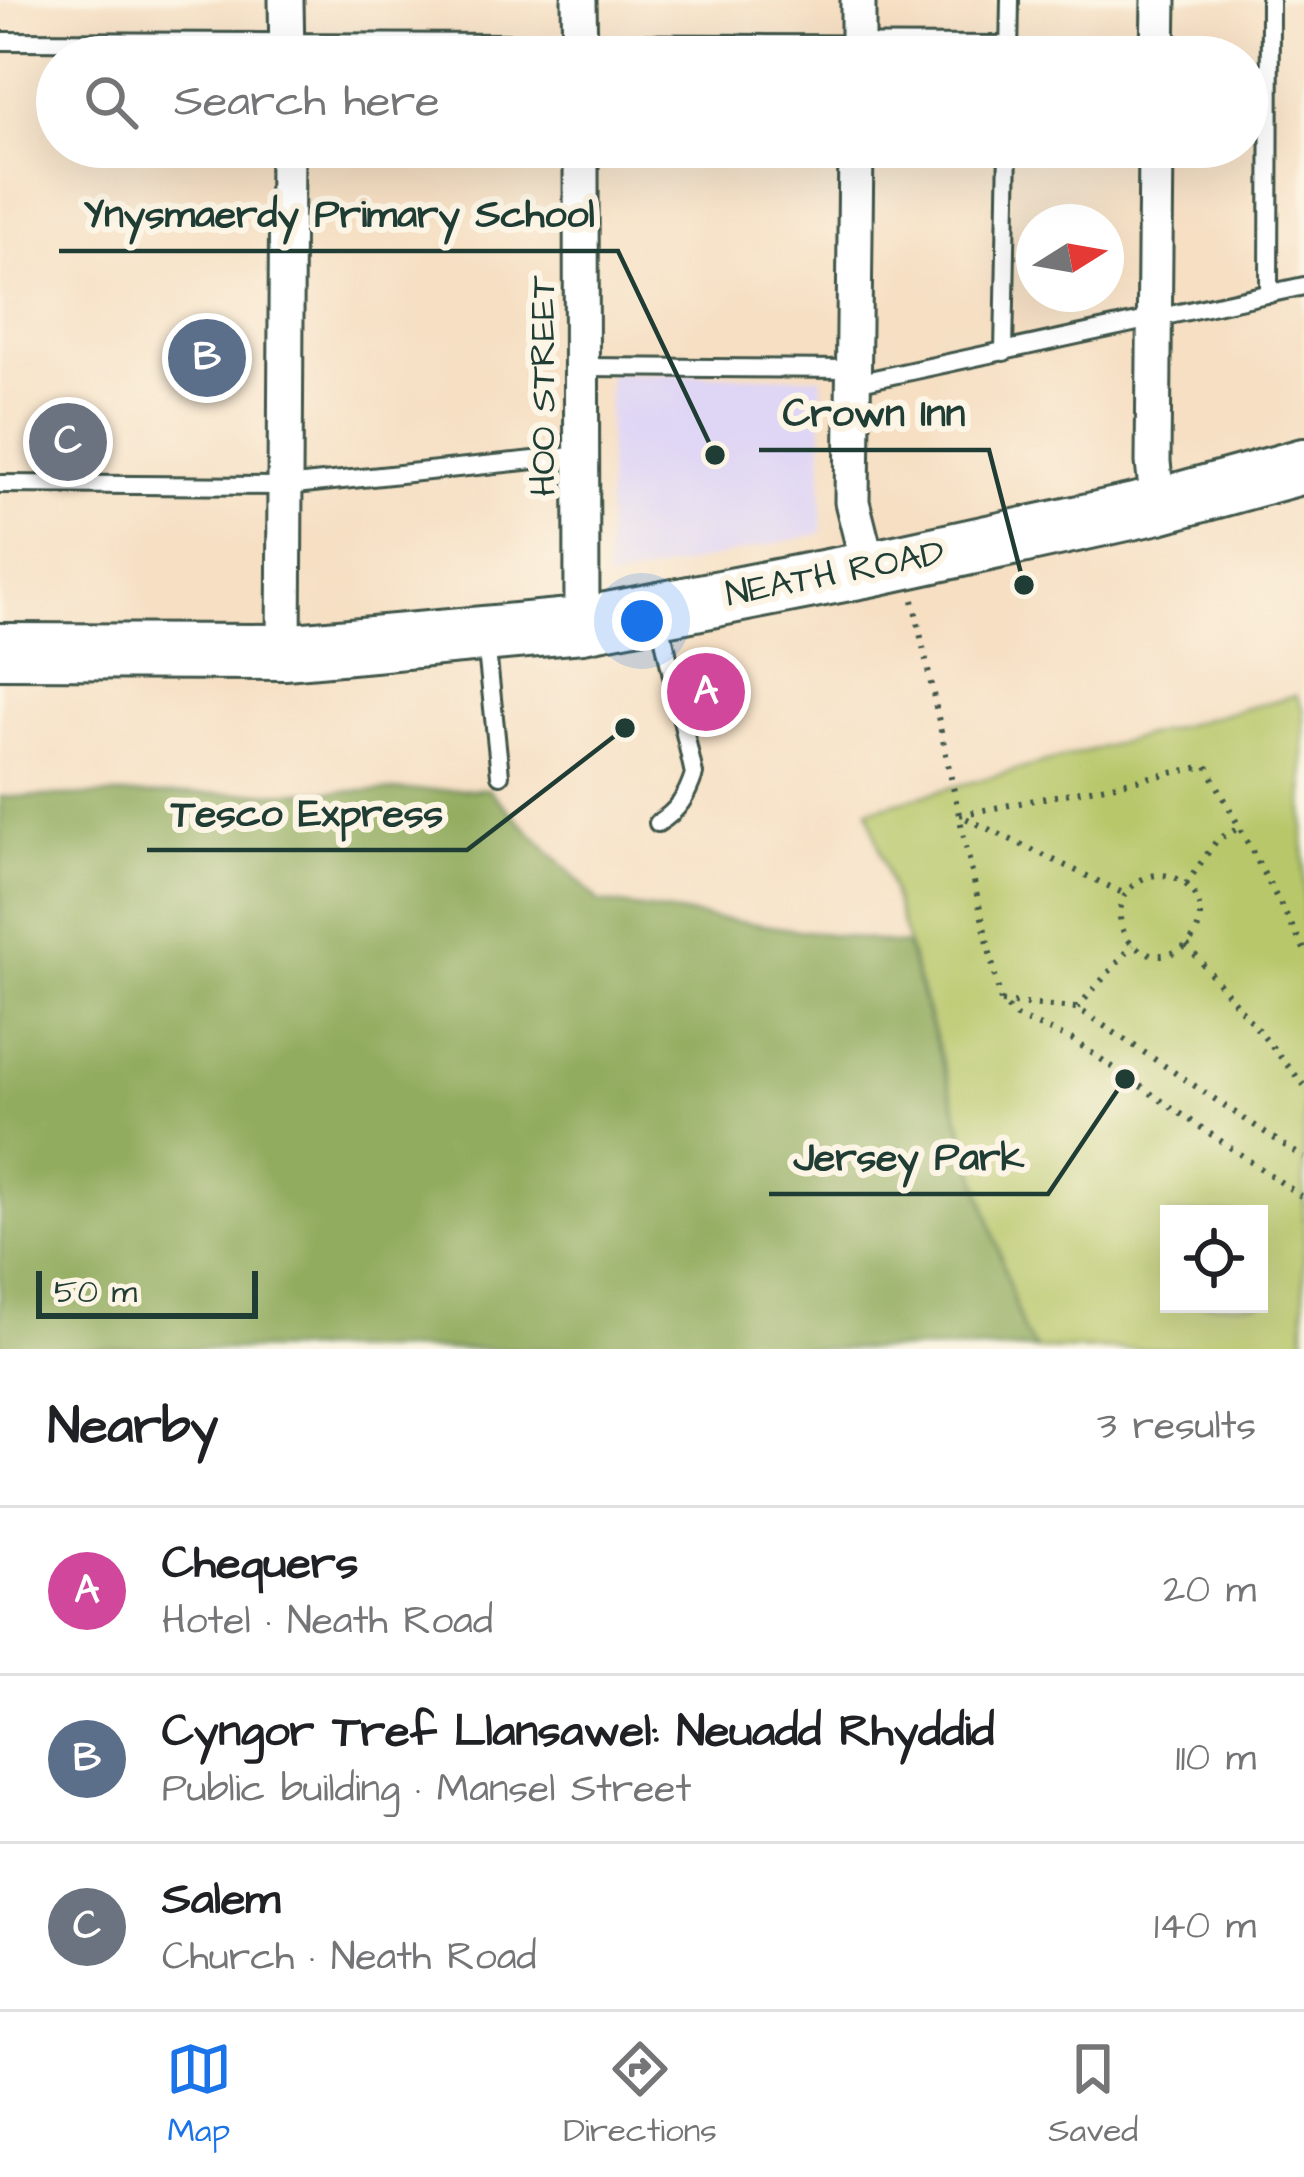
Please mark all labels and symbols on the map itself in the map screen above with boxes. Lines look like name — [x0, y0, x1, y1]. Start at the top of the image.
callout: Ynysmaerdy Primary School — [59, 176, 618, 251]
text: Ynysmaerdy Primary School — [83, 189, 595, 245]
north arrow — [1016, 204, 1124, 312]
street label: HOO STREET — [518, 275, 569, 496]
pin: B — [168, 313, 246, 403]
callout: Crown Inn — [759, 375, 989, 450]
text: Crown Inn — [783, 388, 966, 442]
pin: C — [29, 397, 107, 487]
street label: NEATH ROAD — [721, 528, 949, 620]
your location — [612, 591, 672, 651]
pin: A — [667, 647, 745, 737]
callout: Tesco Express — [147, 775, 467, 850]
text: Tesco Express — [170, 788, 443, 842]
callout: Jersey Park — [769, 1119, 1048, 1194]
text: Jersey Park — [792, 1132, 1025, 1188]
scale bar — [36, 1265, 258, 1318]

